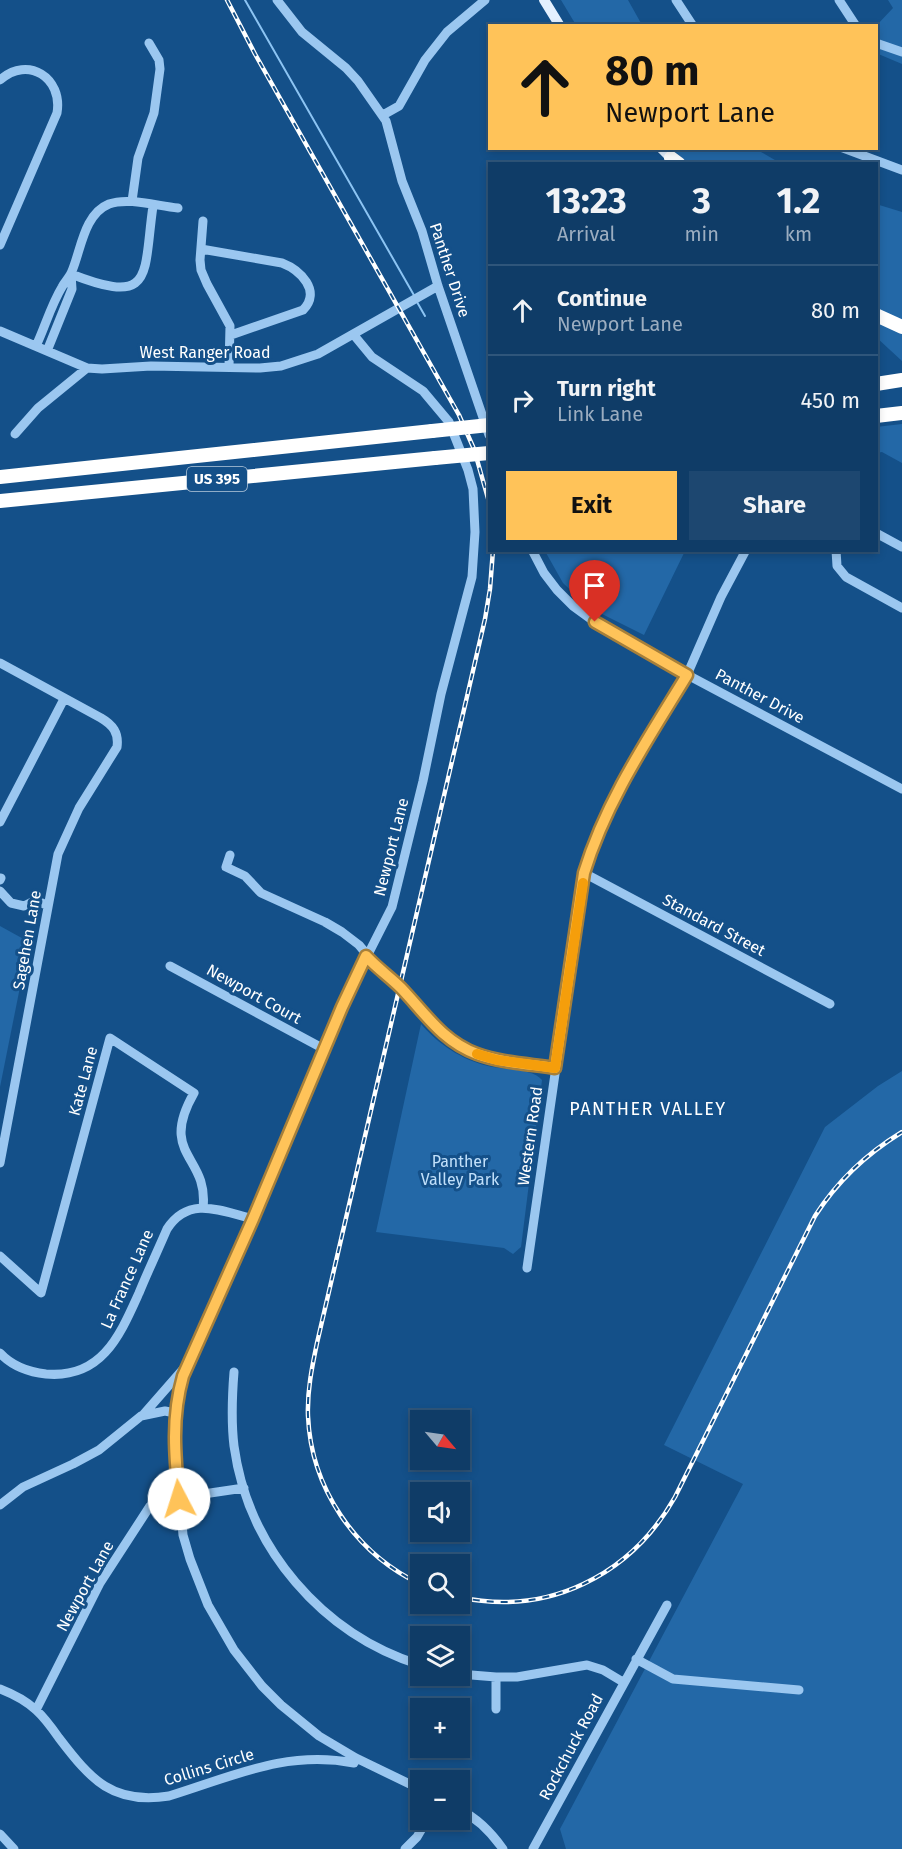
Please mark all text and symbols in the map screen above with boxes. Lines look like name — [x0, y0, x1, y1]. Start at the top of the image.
text: 80 m — [605, 46, 699, 96]
icon: ahead — [506, 48, 584, 126]
text: Newport Lane — [605, 97, 775, 129]
text: 13:23 — [546, 179, 627, 223]
text: 3 — [692, 179, 711, 223]
text: 1.2 — [776, 179, 820, 223]
street label: Panther Drive — [426, 220, 474, 320]
text: Arrival — [557, 222, 615, 246]
text: min — [684, 222, 719, 246]
text: km — [785, 222, 812, 246]
text: Continue — [557, 285, 647, 312]
icon: ahead — [506, 294, 539, 327]
text: 80 m — [811, 297, 860, 324]
text: Newport Lane — [557, 312, 683, 336]
street label: West Ranger Road — [140, 343, 270, 362]
text: Turn right — [557, 375, 656, 402]
icon: right — [506, 384, 539, 417]
text: 450 m — [801, 387, 860, 414]
text: Link Lane — [557, 402, 643, 426]
road number: US 395 — [187, 467, 247, 491]
button: Exit — [506, 471, 677, 540]
button: Share — [689, 471, 860, 540]
pin — [569, 560, 620, 622]
icon: arrive — [578, 569, 611, 602]
street label: Panther Drive — [712, 665, 808, 727]
street label: Newport Lane — [370, 796, 412, 898]
street label: Sagehen Lane — [9, 889, 45, 991]
street label: Standard Street — [659, 890, 769, 960]
street label: Newport Court — [203, 960, 305, 1028]
street label: Kate Lane — [65, 1044, 101, 1118]
street label: Western Road — [514, 1085, 546, 1187]
district label: PANTHER VALLEY — [569, 1098, 727, 1120]
park label: Panther Valley Park — [421, 1152, 500, 1189]
street label: La France Lane — [97, 1226, 157, 1332]
north arrow — [410, 1410, 470, 1470]
map controls — [410, 1410, 470, 1830]
position arrow — [147, 1467, 211, 1531]
button: sound — [410, 1482, 470, 1542]
street label: Newport Lane — [52, 1537, 118, 1635]
button: search — [410, 1554, 470, 1614]
button: layers — [410, 1626, 470, 1686]
street label: Rockchuck Road — [535, 1691, 607, 1803]
button: + — [410, 1698, 470, 1758]
street label: Collins Circle — [162, 1744, 256, 1790]
button: − — [410, 1770, 470, 1830]

